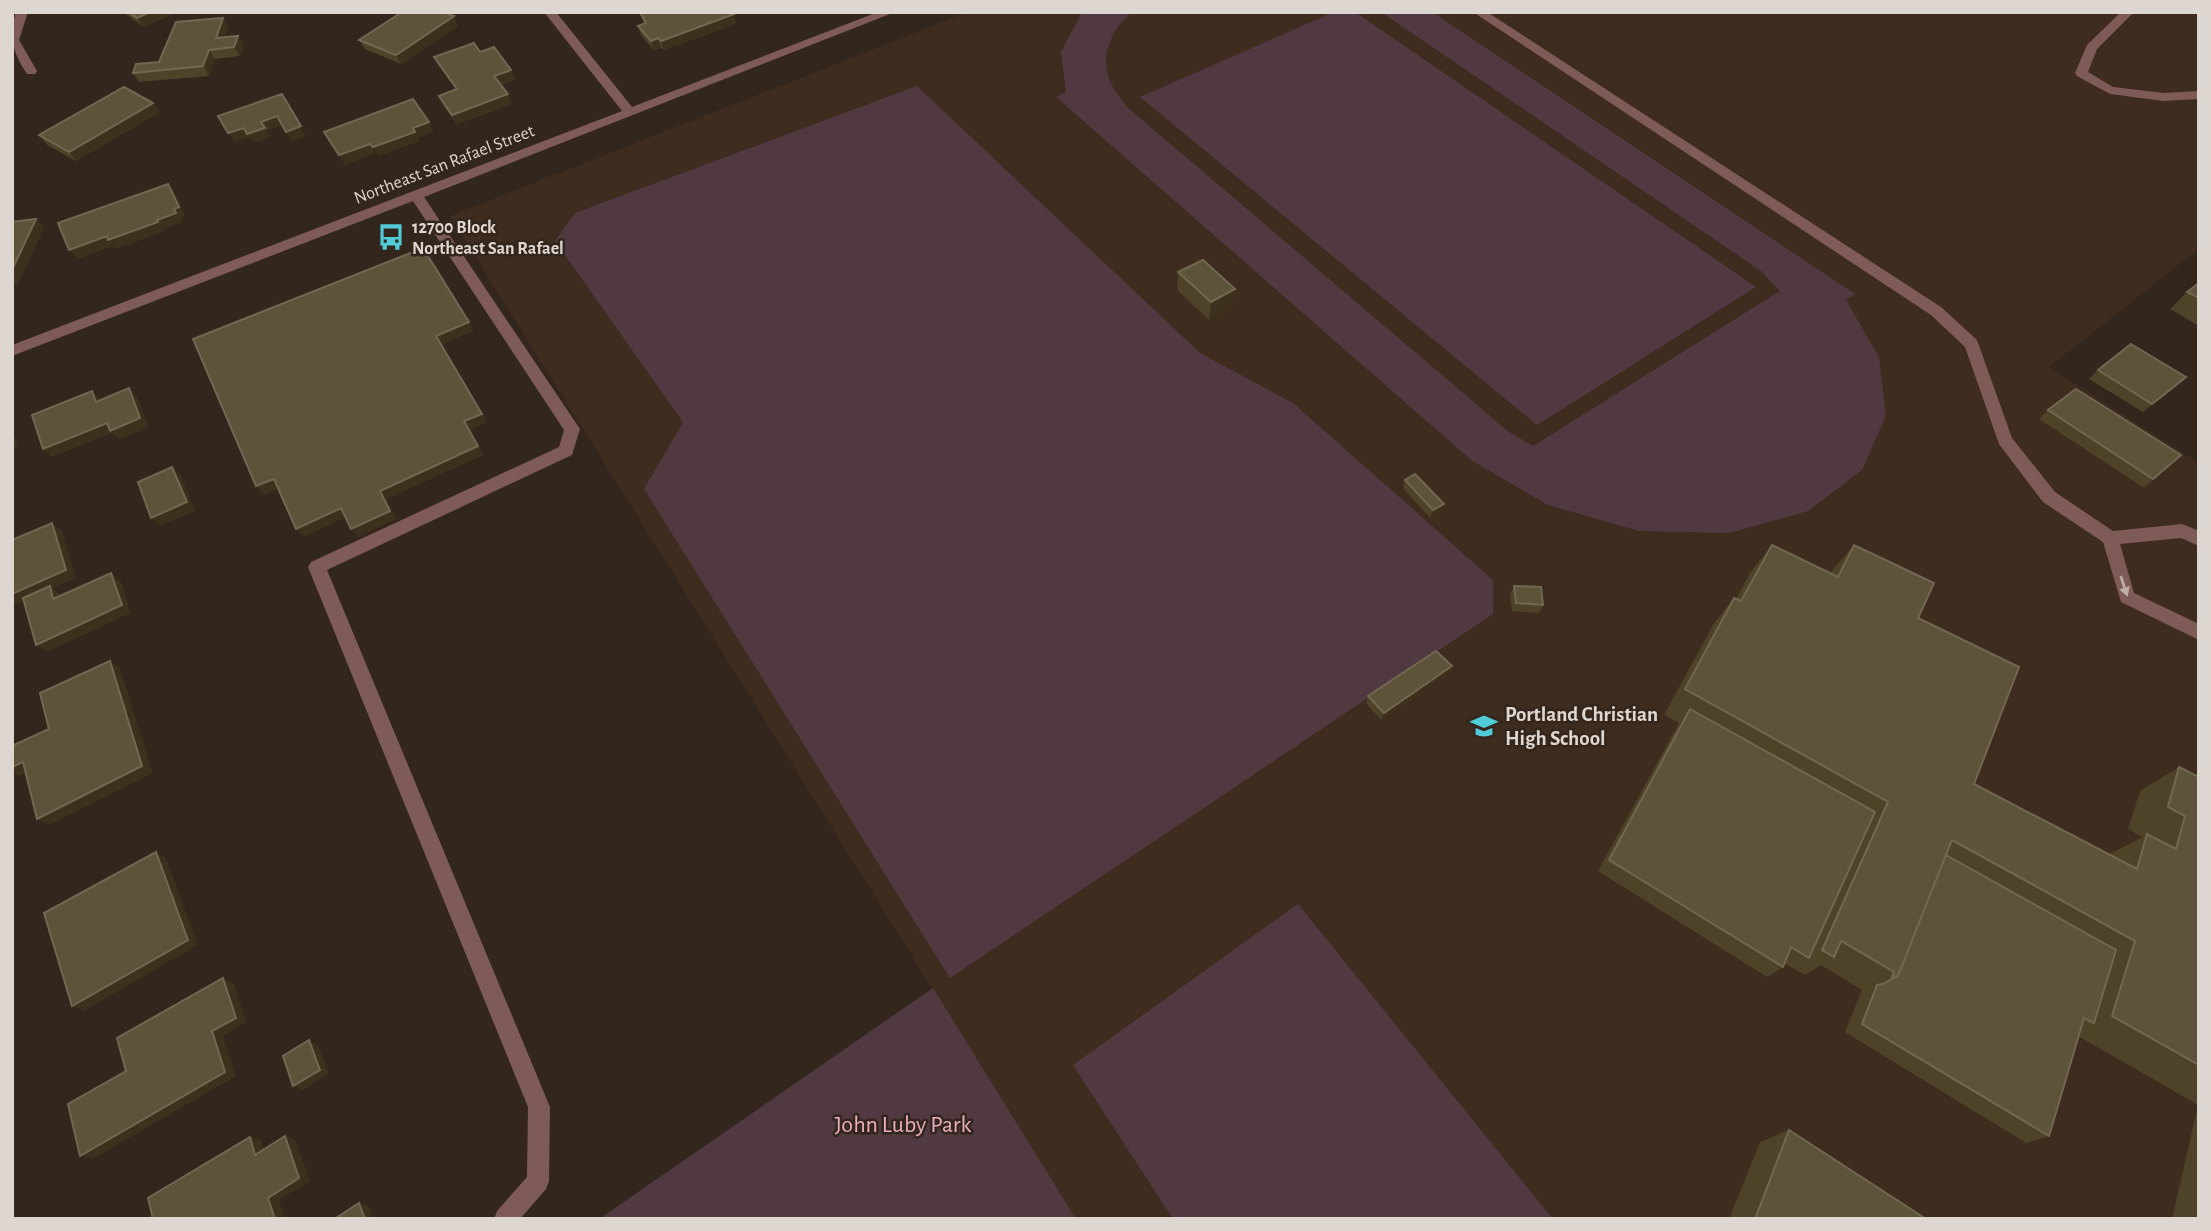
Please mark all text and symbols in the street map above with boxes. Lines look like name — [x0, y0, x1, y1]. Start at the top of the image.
street label: Northeast San Rafael Street — [352, 122, 537, 208]
place label: 12700 Block Northeast San Rafael — [412, 219, 564, 258]
bus stop icon: 12700 Block Northeast San Rafael — [376, 222, 406, 252]
one-way arrow — [2120, 576, 2130, 597]
place label: Portland Christian High School — [1505, 704, 1658, 749]
school or university icon: Portland Christian High School — [1469, 711, 1499, 741]
park label: John Luby Park — [834, 1113, 972, 1137]

